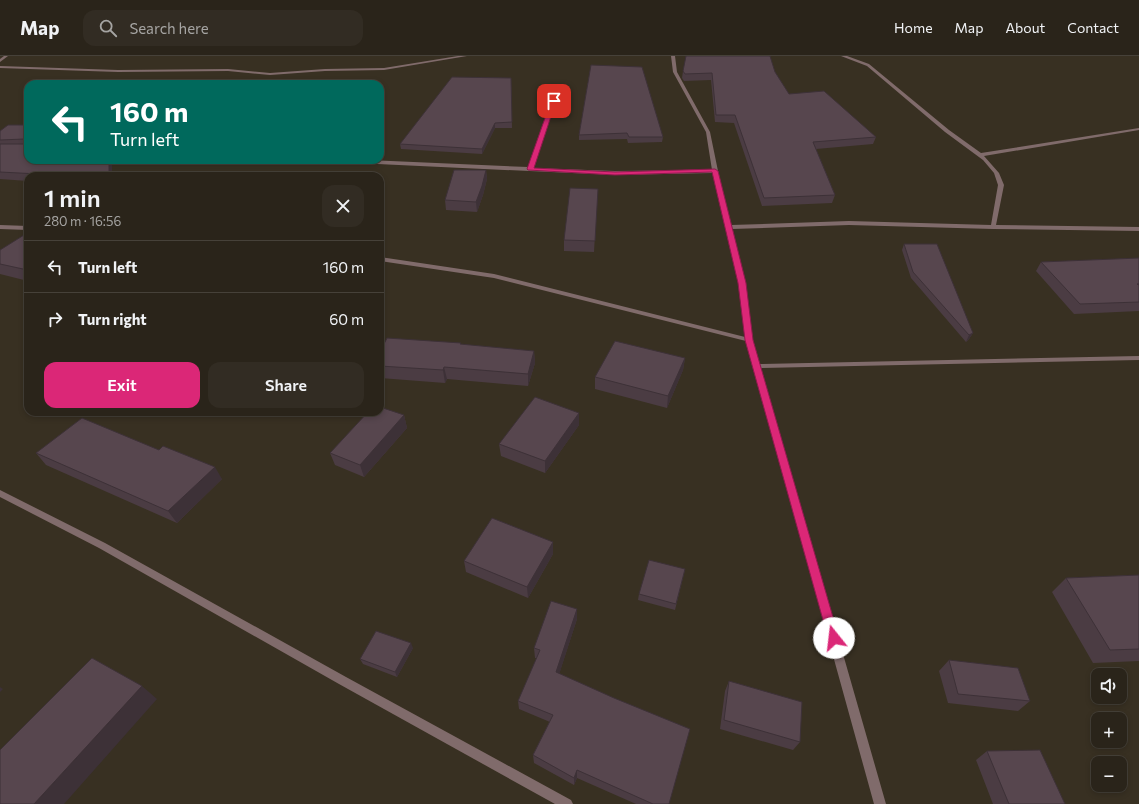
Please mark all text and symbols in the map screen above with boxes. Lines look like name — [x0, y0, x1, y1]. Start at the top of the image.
search box — [83, 10, 363, 46]
text: Map — [20, 16, 59, 39]
icon: search — [97, 17, 119, 39]
text: Search here — [129, 19, 209, 37]
text: Home — [894, 19, 933, 36]
text: Map — [955, 19, 983, 36]
text: About — [1005, 19, 1045, 36]
text: Contact — [1067, 19, 1119, 36]
pin — [537, 84, 571, 118]
icon: arrive — [543, 90, 565, 112]
text: 160 m — [110, 94, 188, 128]
icon: left — [44, 96, 96, 148]
text: Turn left — [110, 128, 179, 150]
text: 1 min — [44, 183, 101, 212]
button: close — [322, 185, 364, 227]
text: 280 m · 16:56 — [44, 213, 121, 229]
icon: left — [44, 256, 66, 278]
text: Turn left — [78, 258, 137, 276]
text: 160 m — [323, 258, 364, 276]
icon: right — [44, 308, 66, 330]
text: Turn right — [78, 310, 147, 328]
text: 60 m — [329, 310, 364, 328]
button: Exit — [44, 362, 200, 408]
button: Share — [208, 362, 364, 408]
position arrow — [813, 617, 855, 659]
map controls — [1091, 668, 1127, 792]
button: sound — [1091, 668, 1127, 704]
button: + — [1091, 712, 1127, 748]
button: − — [1091, 756, 1127, 792]

